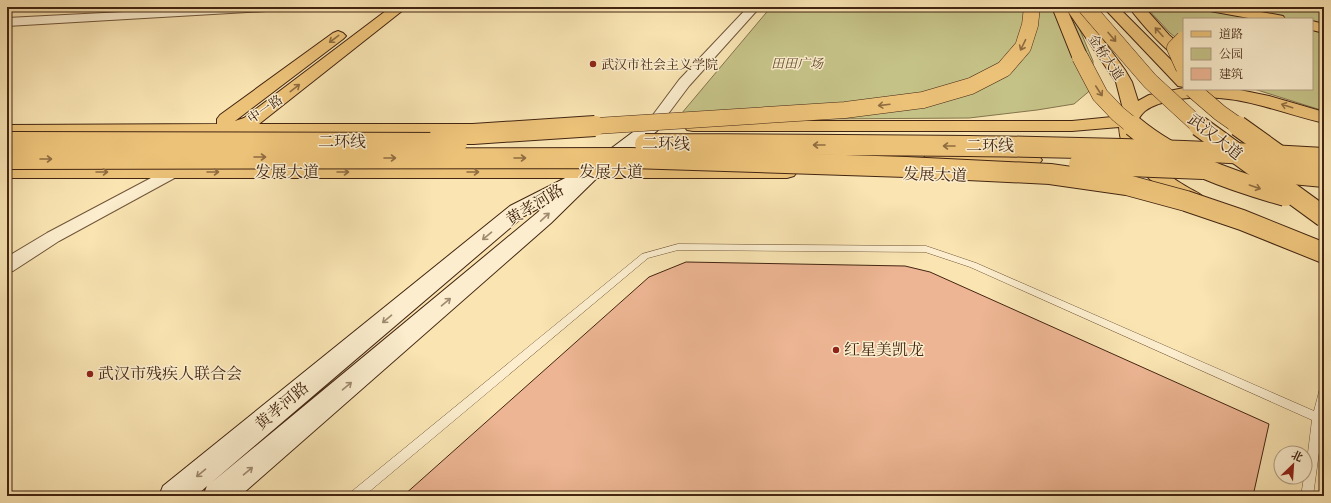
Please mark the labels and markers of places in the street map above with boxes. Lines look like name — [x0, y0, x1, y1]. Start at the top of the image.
place label: 武汉市社会主义学院 — [601, 56, 718, 73]
marker: 武汉市社会主义学院 — [588, 59, 598, 69]
place label: 红星美凯龙 — [844, 339, 924, 361]
marker: 红星美凯龙 — [831, 345, 841, 355]
place label: 武汉市残疾人联合会 — [98, 363, 242, 385]
marker: 武汉市残疾人联合会 — [85, 369, 95, 379]

